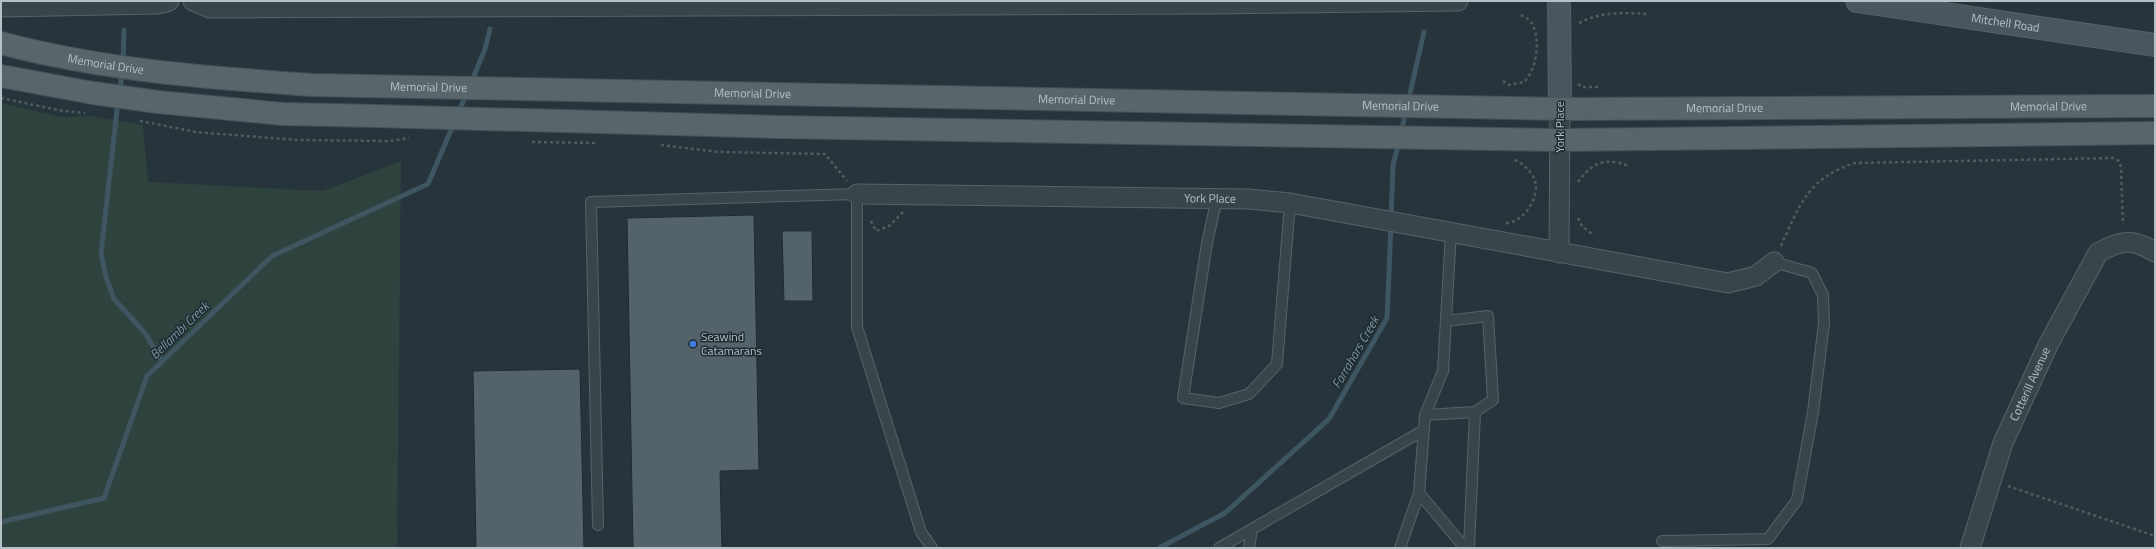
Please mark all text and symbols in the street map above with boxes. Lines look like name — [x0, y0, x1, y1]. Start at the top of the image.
street label: Mitchell Road — [1970, 8, 2041, 37]
street label: Memorial Drive — [66, 48, 145, 79]
street label: Memorial Drive — [390, 76, 467, 97]
street label: Memorial Drive — [714, 83, 791, 103]
street label: Memorial Drive — [1038, 89, 1115, 109]
street label: Memorial Drive — [1362, 95, 1439, 116]
street label: Memorial Drive — [2010, 96, 2087, 116]
street label: Memorial Drive — [1686, 98, 1763, 117]
street label: York Place — [1550, 101, 1569, 153]
street label: York Place — [1184, 188, 1236, 208]
water label: Bellambi Creek — [145, 295, 215, 364]
water label: Farrahars Creek — [1326, 310, 1385, 392]
place label: Seawind Catamarans — [701, 327, 762, 360]
marker: Seawind Catamarans — [688, 339, 698, 349]
street label: Cotterill Avenue — [2004, 344, 2055, 424]

